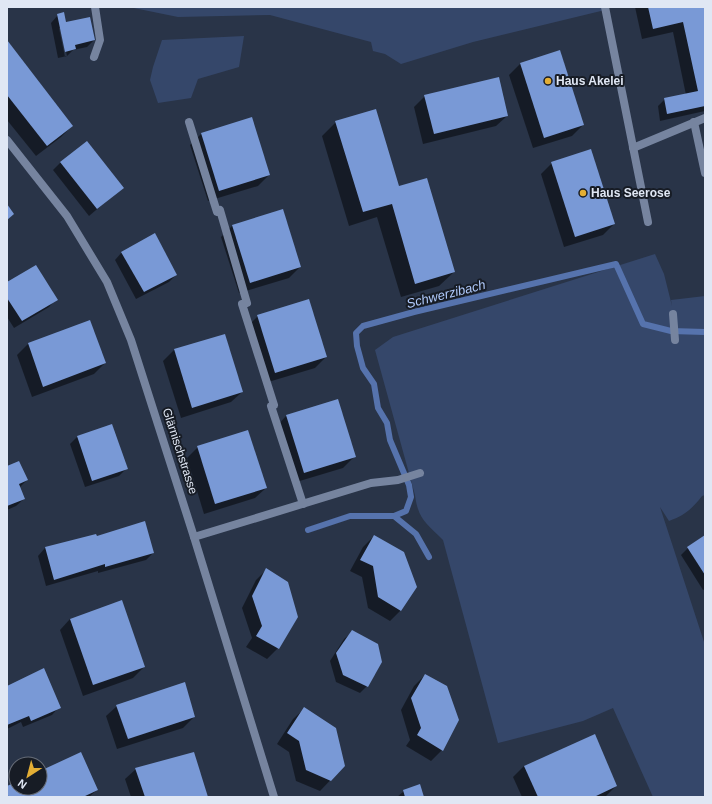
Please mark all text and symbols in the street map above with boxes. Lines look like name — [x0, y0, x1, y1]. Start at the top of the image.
place label: Haus Akelei — [556, 74, 624, 88]
marker: Haus Akelei — [543, 76, 553, 86]
place label: Haus Seerose — [591, 186, 671, 200]
marker: Haus Seerose — [578, 188, 588, 198]
water label: Schwerzibach — [405, 277, 487, 311]
street label: Glärnischstrasse — [160, 406, 201, 496]
north arrow — [8, 756, 48, 796]
text: N — [15, 777, 29, 791]

